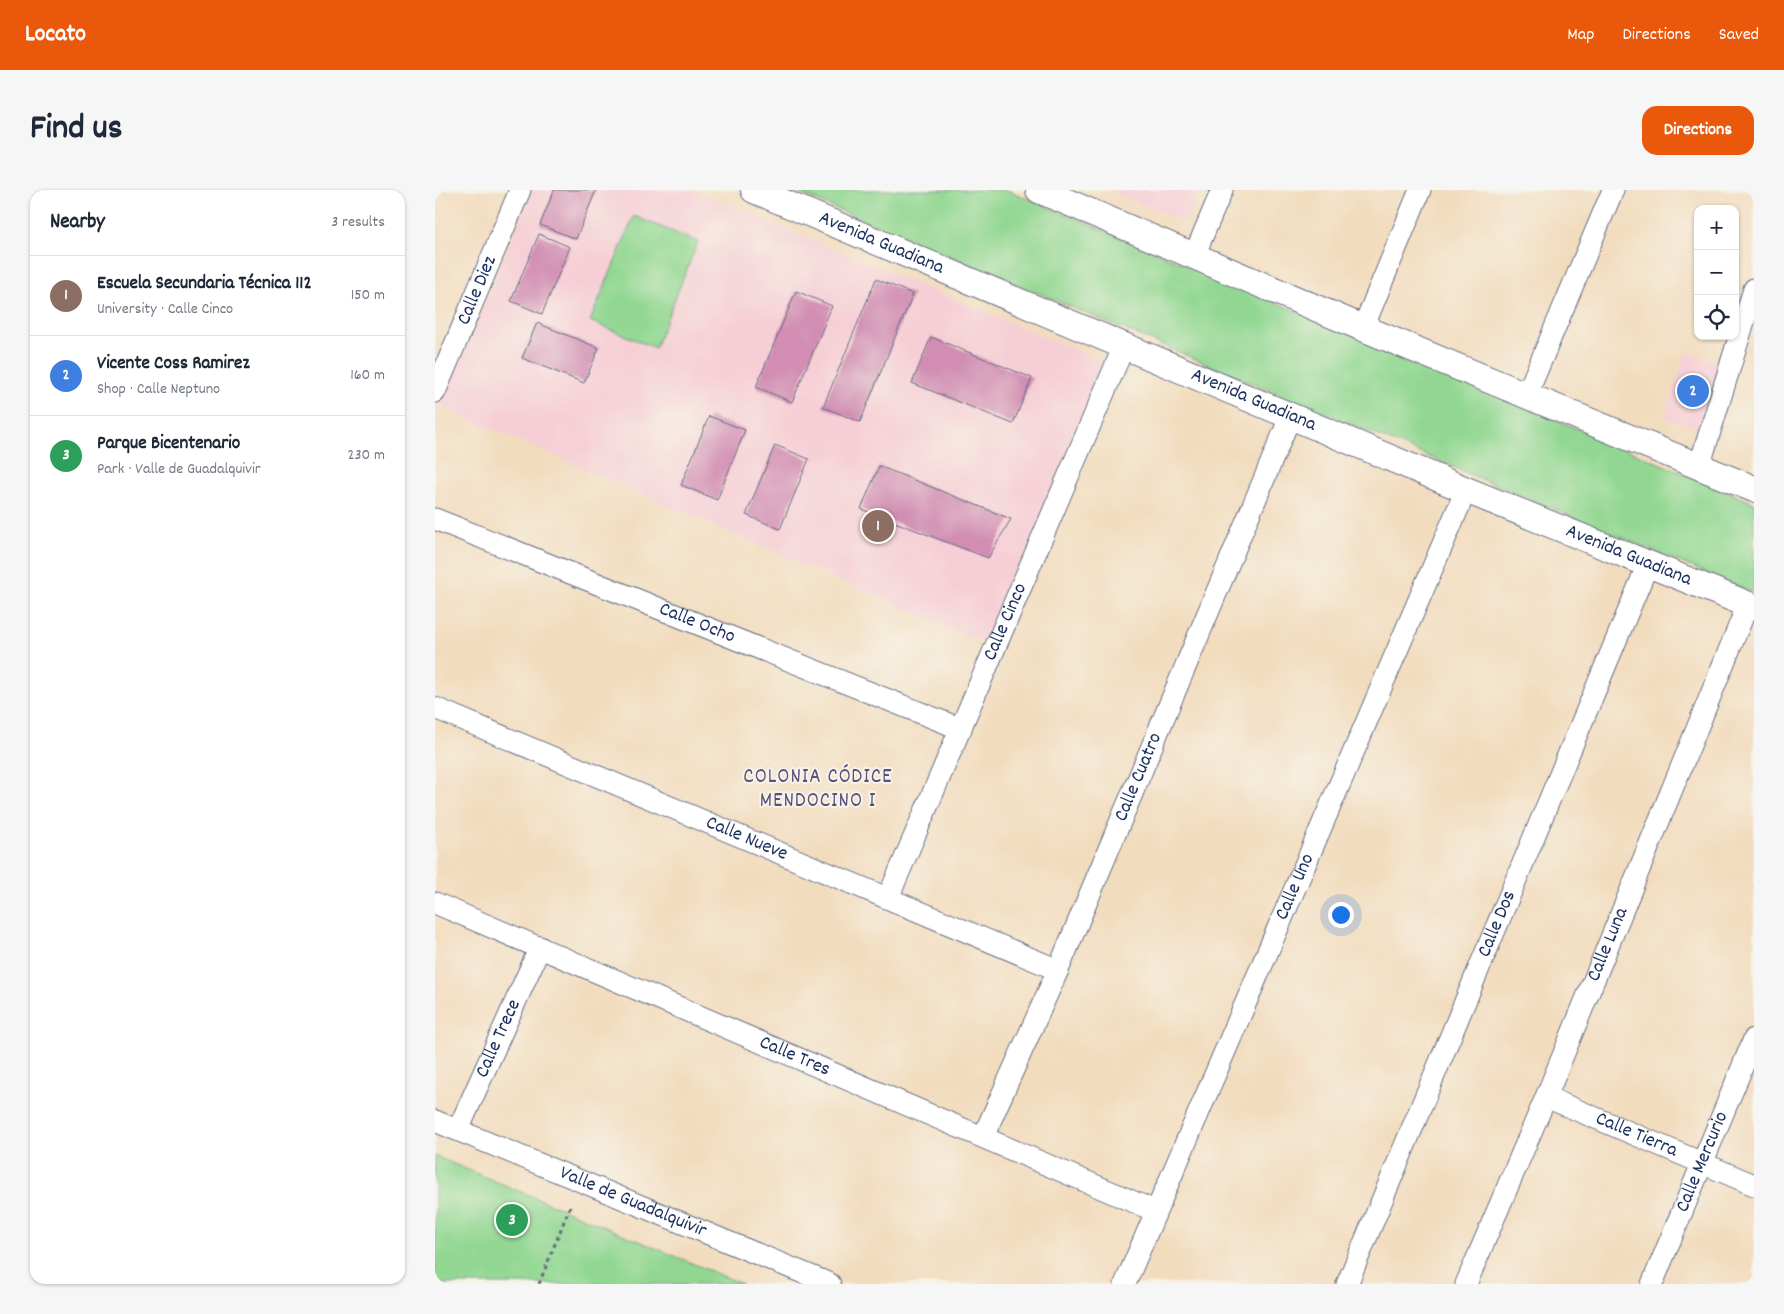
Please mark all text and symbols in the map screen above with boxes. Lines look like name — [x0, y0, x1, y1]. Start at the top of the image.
text: Locato — [25, 18, 86, 52]
text: Map — [1567, 23, 1594, 48]
text: Directions — [1622, 23, 1691, 48]
text: Saved — [1719, 23, 1759, 48]
text: Find us — [30, 105, 122, 155]
button: Directions — [1642, 106, 1754, 155]
street label: Avenida Guadiana — [814, 205, 949, 283]
map controls — [1694, 205, 1739, 340]
button: + — [1694, 205, 1739, 250]
text: Nearby — [50, 208, 105, 238]
text: 3 results — [331, 211, 385, 234]
button: − — [1694, 250, 1739, 295]
street label: Calle Diez — [451, 251, 505, 330]
text: Escuela Secundaria Técnica 112 — [97, 271, 312, 298]
text: 1 — [64, 284, 68, 307]
text: 150 m — [351, 284, 385, 307]
button: locate — [1694, 295, 1739, 340]
text: University · Calle Cinco — [97, 298, 233, 321]
text: Vicente Coss Ramirez — [97, 351, 250, 378]
street label: Avenida Guadiana — [1186, 362, 1321, 440]
text: 2 — [63, 364, 70, 387]
text: 160 m — [350, 364, 385, 387]
pin: 2 — [1677, 372, 1709, 410]
text: Shop · Calle Neptuno — [97, 378, 220, 401]
text: Parque Bicentenario — [97, 431, 240, 458]
text: 3 — [62, 444, 70, 467]
text: 230 m — [348, 444, 385, 467]
text: Park · Valle de Guadalquivir — [97, 458, 261, 481]
pin: 1 — [862, 507, 894, 545]
street label: Avenida Guadiana — [1561, 518, 1696, 594]
street label: Calle Cinco — [977, 579, 1035, 665]
street label: Calle Ocho — [655, 596, 739, 651]
street label: Calle Cuatro — [1108, 729, 1170, 826]
district label: COLONIA CÓDICE MENDOCINO I — [743, 763, 893, 817]
street label: Calle Nueve — [701, 809, 792, 869]
street label: Calle Uno — [1269, 849, 1322, 925]
street label: Calle Dos — [1471, 887, 1524, 962]
your location — [1328, 902, 1354, 928]
street label: Calle Luna — [1581, 903, 1636, 986]
street label: Calle Trece — [469, 995, 529, 1082]
street label: Calle Tres — [755, 1029, 834, 1084]
street label: Calle Tierra — [1591, 1105, 1682, 1165]
street label: Calle Mercurio — [1669, 1107, 1736, 1217]
street label: Valle de Guadalquivir — [555, 1160, 711, 1246]
pin: 3 — [496, 1201, 528, 1239]

